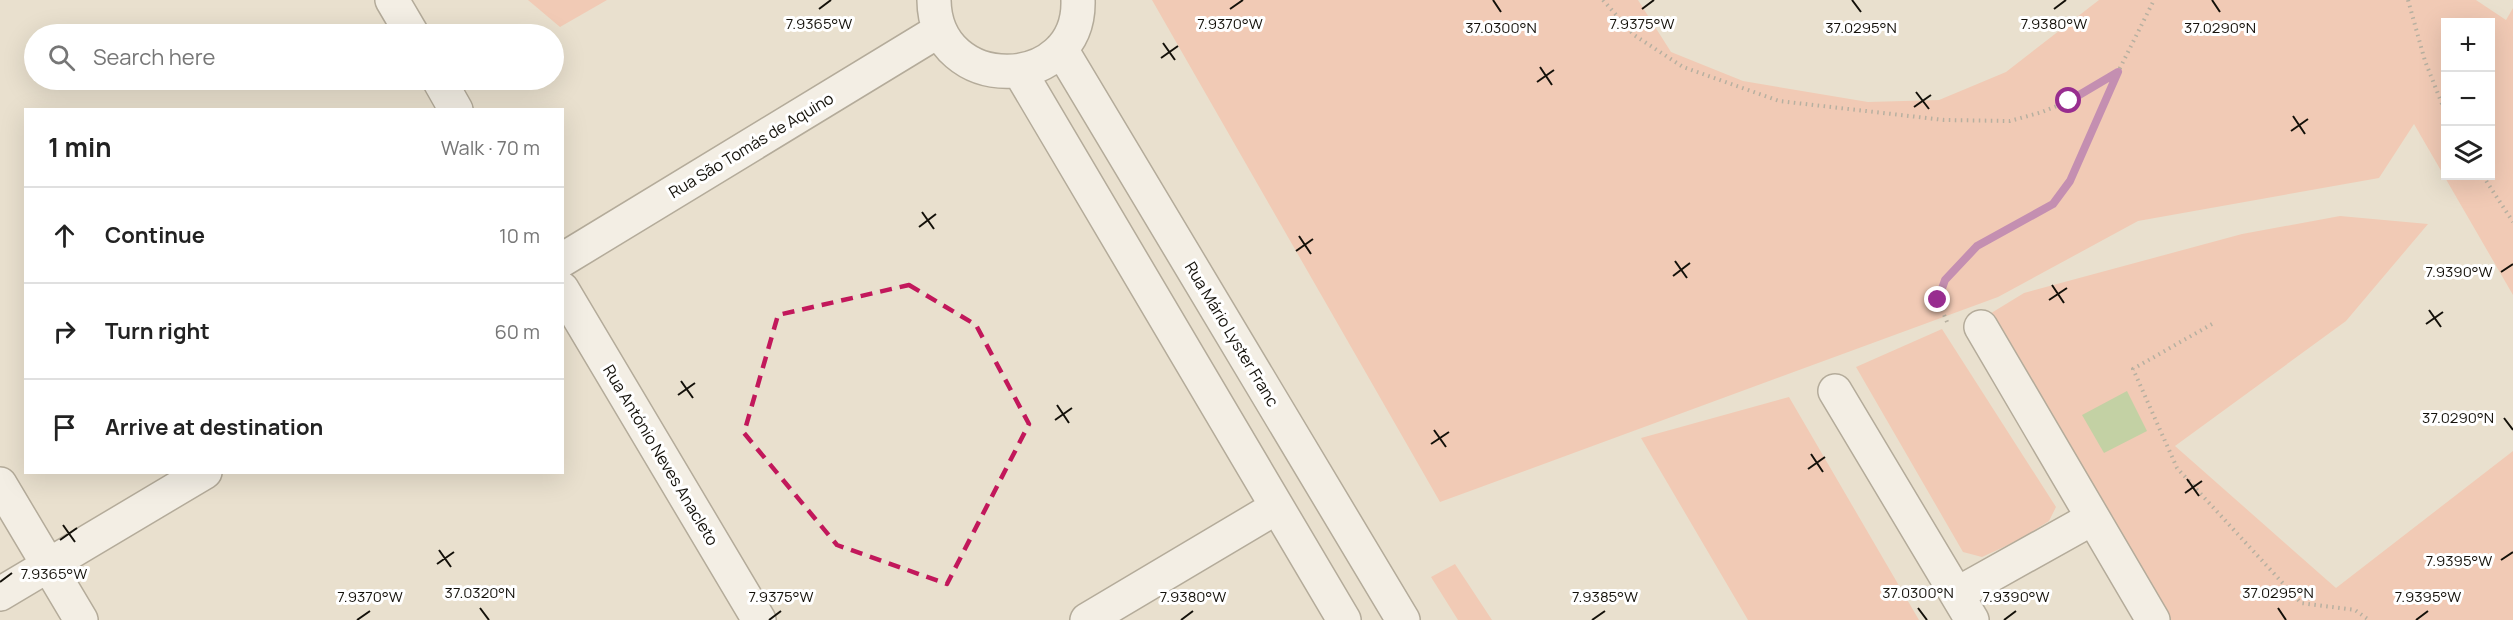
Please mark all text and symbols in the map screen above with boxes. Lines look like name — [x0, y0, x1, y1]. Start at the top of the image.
text: 7.9365°W — [786, 13, 852, 34]
text: 7.9370°W — [1197, 13, 1263, 34]
text: 7.9375°W — [1610, 13, 1674, 34]
text: 7.9380°W — [2021, 13, 2087, 34]
text: 37.0300°N — [1465, 17, 1537, 38]
text: 37.0295°N — [1825, 17, 1897, 38]
text: 37.0290°N — [2184, 17, 2256, 38]
map controls — [2441, 18, 2495, 180]
button: + — [2441, 18, 2495, 72]
search box — [24, 24, 564, 90]
icon: search — [45, 41, 78, 74]
text: Search here — [93, 42, 215, 72]
button: − — [2441, 72, 2495, 126]
street label: Rua São Tomás de Aquino — [664, 87, 838, 203]
route start — [2055, 87, 2081, 113]
button: layers — [2441, 126, 2495, 180]
text: 1 min — [48, 129, 112, 165]
text: Walk · 70 m — [441, 134, 540, 161]
icon: ahead — [48, 219, 81, 252]
text: Continue — [105, 220, 205, 250]
text: 10 m — [499, 222, 540, 249]
street label: Rua Mário Lyster Franc — [1180, 257, 1284, 411]
text: 7.9390°W — [2425, 261, 2493, 282]
route end — [1924, 286, 1950, 312]
icon: right — [48, 315, 81, 348]
text: Turn right — [105, 316, 210, 346]
text: 60 m — [494, 318, 540, 345]
street label: Rua António Neves Anacleto — [598, 360, 724, 550]
text: 37.0290°N — [2422, 407, 2494, 428]
icon: arrive — [48, 411, 81, 444]
text: Arrive at destination — [105, 412, 323, 442]
text: 7.9395°W — [2426, 550, 2492, 571]
text: 7.9365°W — [21, 563, 87, 584]
text: 37.0320°N — [445, 582, 515, 603]
text: 37.0300°N — [1882, 582, 1954, 603]
text: 37.0295°N — [2242, 582, 2314, 603]
text: 7.9370°W — [337, 586, 403, 607]
text: 7.9375°W — [749, 586, 813, 607]
text: 7.9380°W — [1160, 586, 1226, 607]
text: 7.9385°W — [1572, 586, 1638, 607]
text: 7.9390°W — [1982, 586, 2050, 607]
text: 7.9395°W — [2395, 586, 2461, 607]

